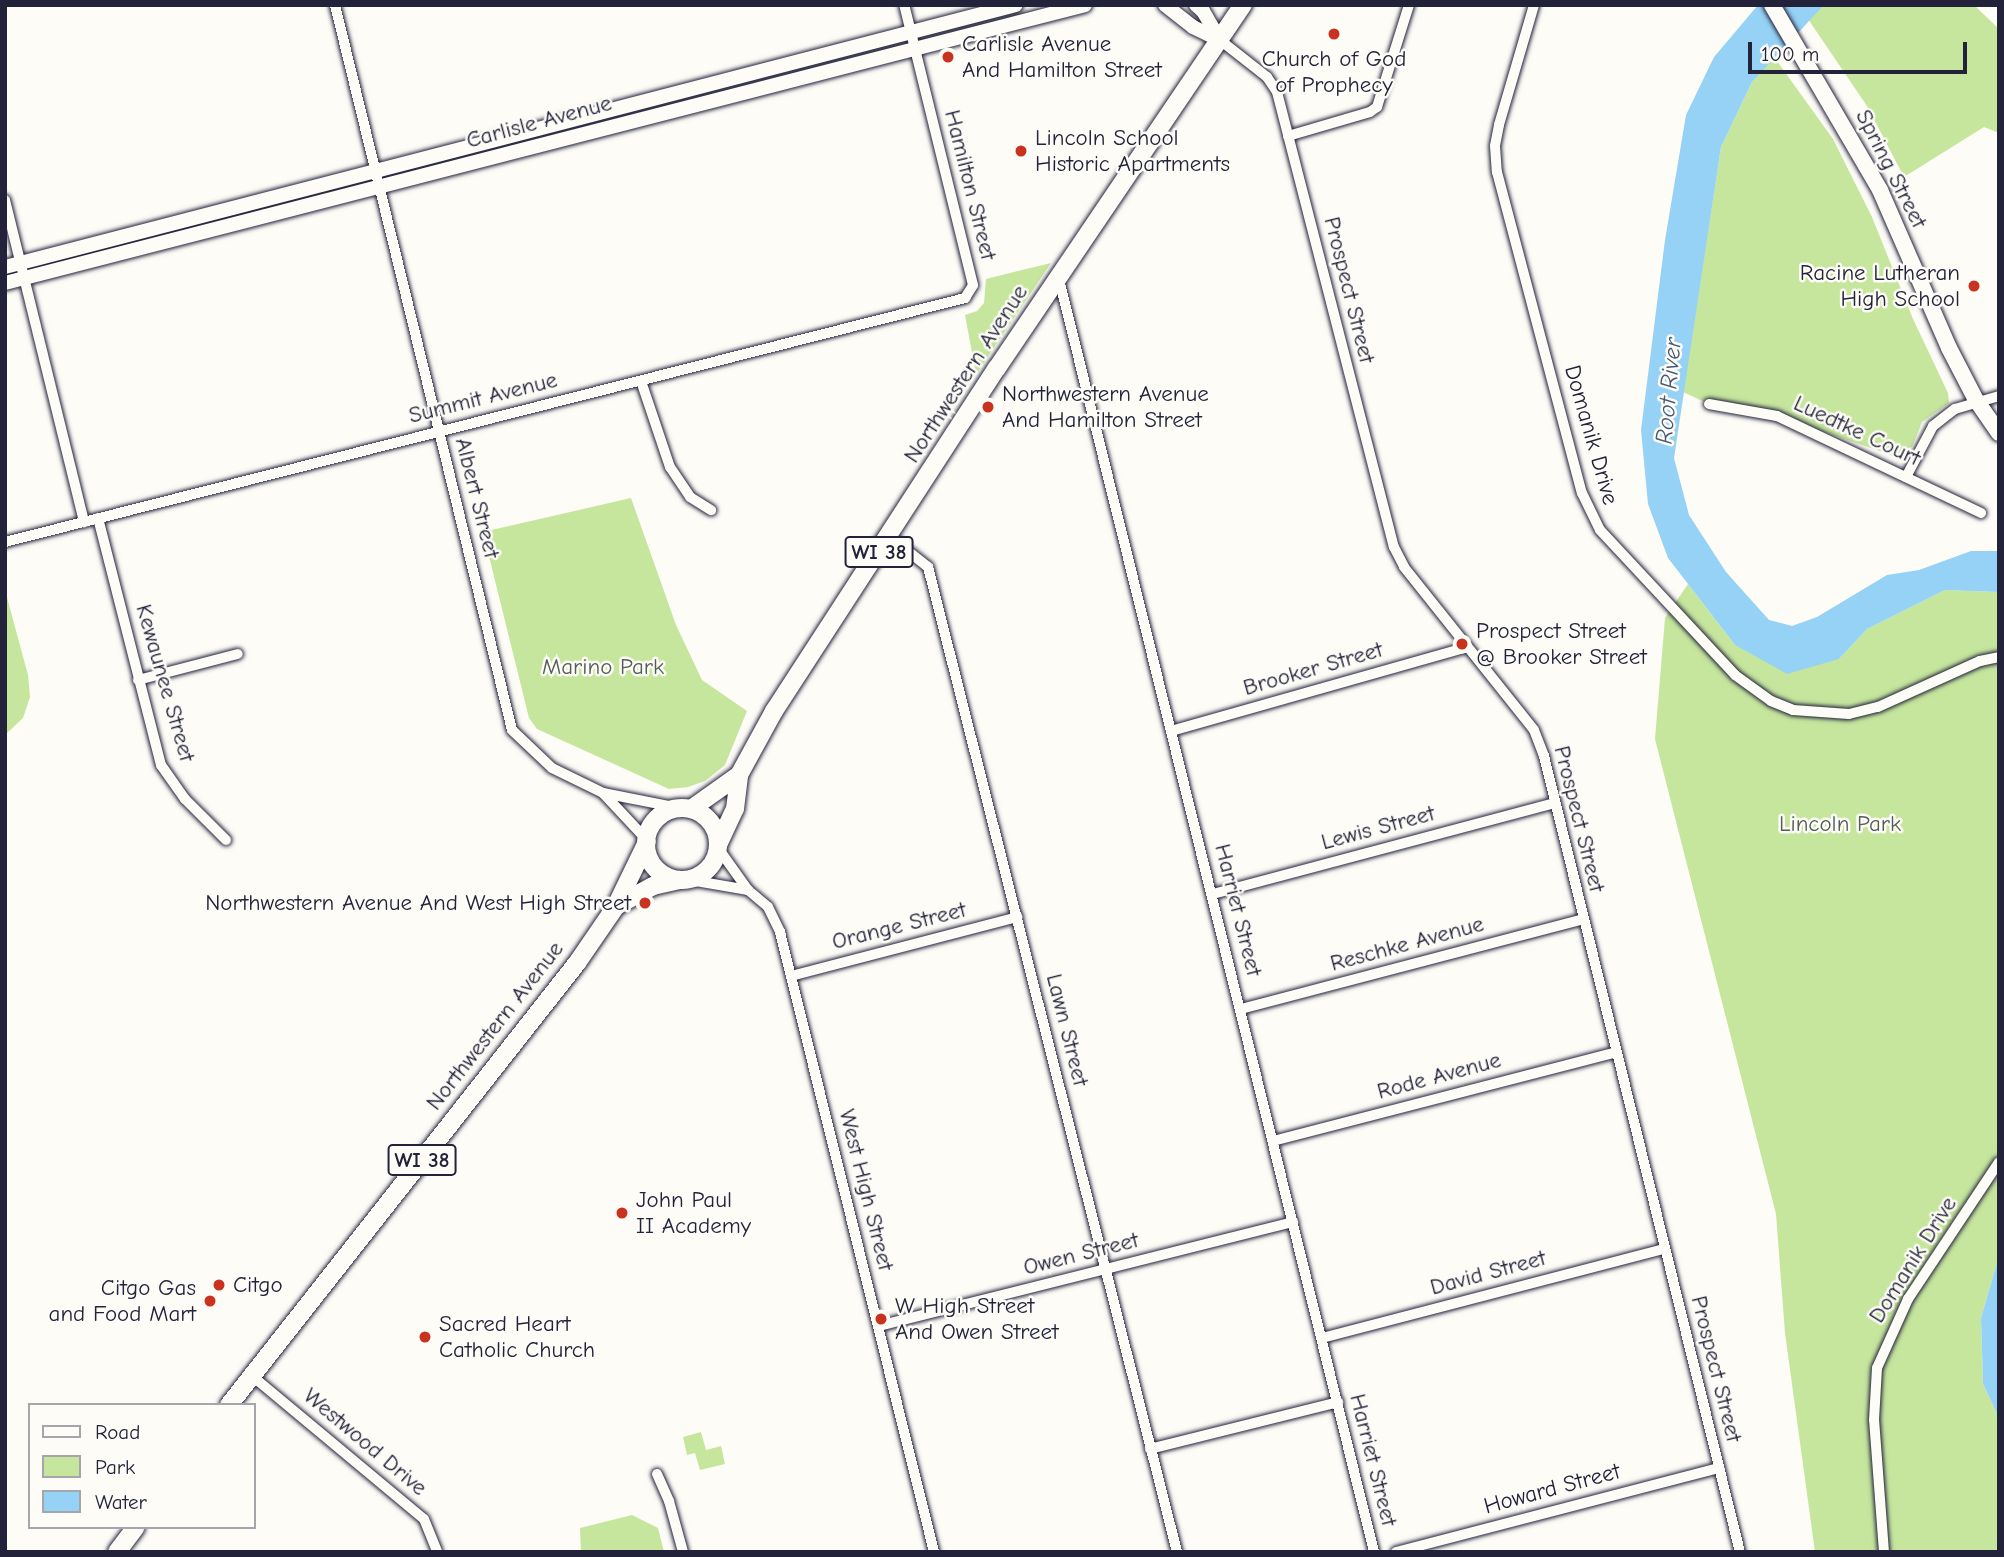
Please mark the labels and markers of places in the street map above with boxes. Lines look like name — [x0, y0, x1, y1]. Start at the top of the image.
marker: Church of God of Prophecy — [1326, 26, 1342, 42]
place label: Carlisle Avenue And Hamilton Street — [962, 30, 1162, 84]
place label: Church of God of Prophecy — [1262, 45, 1406, 99]
marker: Carlisle Avenue And Hamilton Street — [940, 49, 956, 65]
place label: Lincoln School Historic Apartments — [1035, 124, 1230, 178]
marker: Lincoln School Historic Apartments — [1013, 143, 1029, 159]
place label: Racine Lutheran High School — [1800, 259, 1960, 313]
marker: Racine Lutheran High School — [1966, 278, 1982, 294]
place label: Northwestern Avenue And Hamilton Street — [1002, 380, 1209, 434]
marker: Northwestern Avenue And Hamilton Street — [980, 399, 996, 415]
place label: Prospect Street @ Brooker Street — [1476, 617, 1647, 671]
marker: Prospect Street @ Brooker Street — [1454, 636, 1470, 652]
place label: Northwestern Avenue And West High Street — [205, 889, 631, 917]
marker: Northwestern Avenue And West High Street — [637, 895, 653, 911]
place label: John Paul II Academy — [636, 1186, 751, 1240]
marker: John Paul II Academy — [614, 1205, 630, 1221]
place label: Citgo — [233, 1271, 283, 1299]
place label: Citgo Gas and Food Mart — [49, 1274, 196, 1328]
marker: Citgo — [211, 1277, 227, 1293]
place label: W High Street And Owen Street — [895, 1292, 1059, 1346]
marker: Citgo Gas and Food Mart — [202, 1293, 218, 1309]
place label: Sacred Heart Catholic Church — [439, 1310, 595, 1364]
marker: W High Street And Owen Street — [873, 1311, 889, 1327]
marker: Sacred Heart Catholic Church — [417, 1329, 433, 1345]

